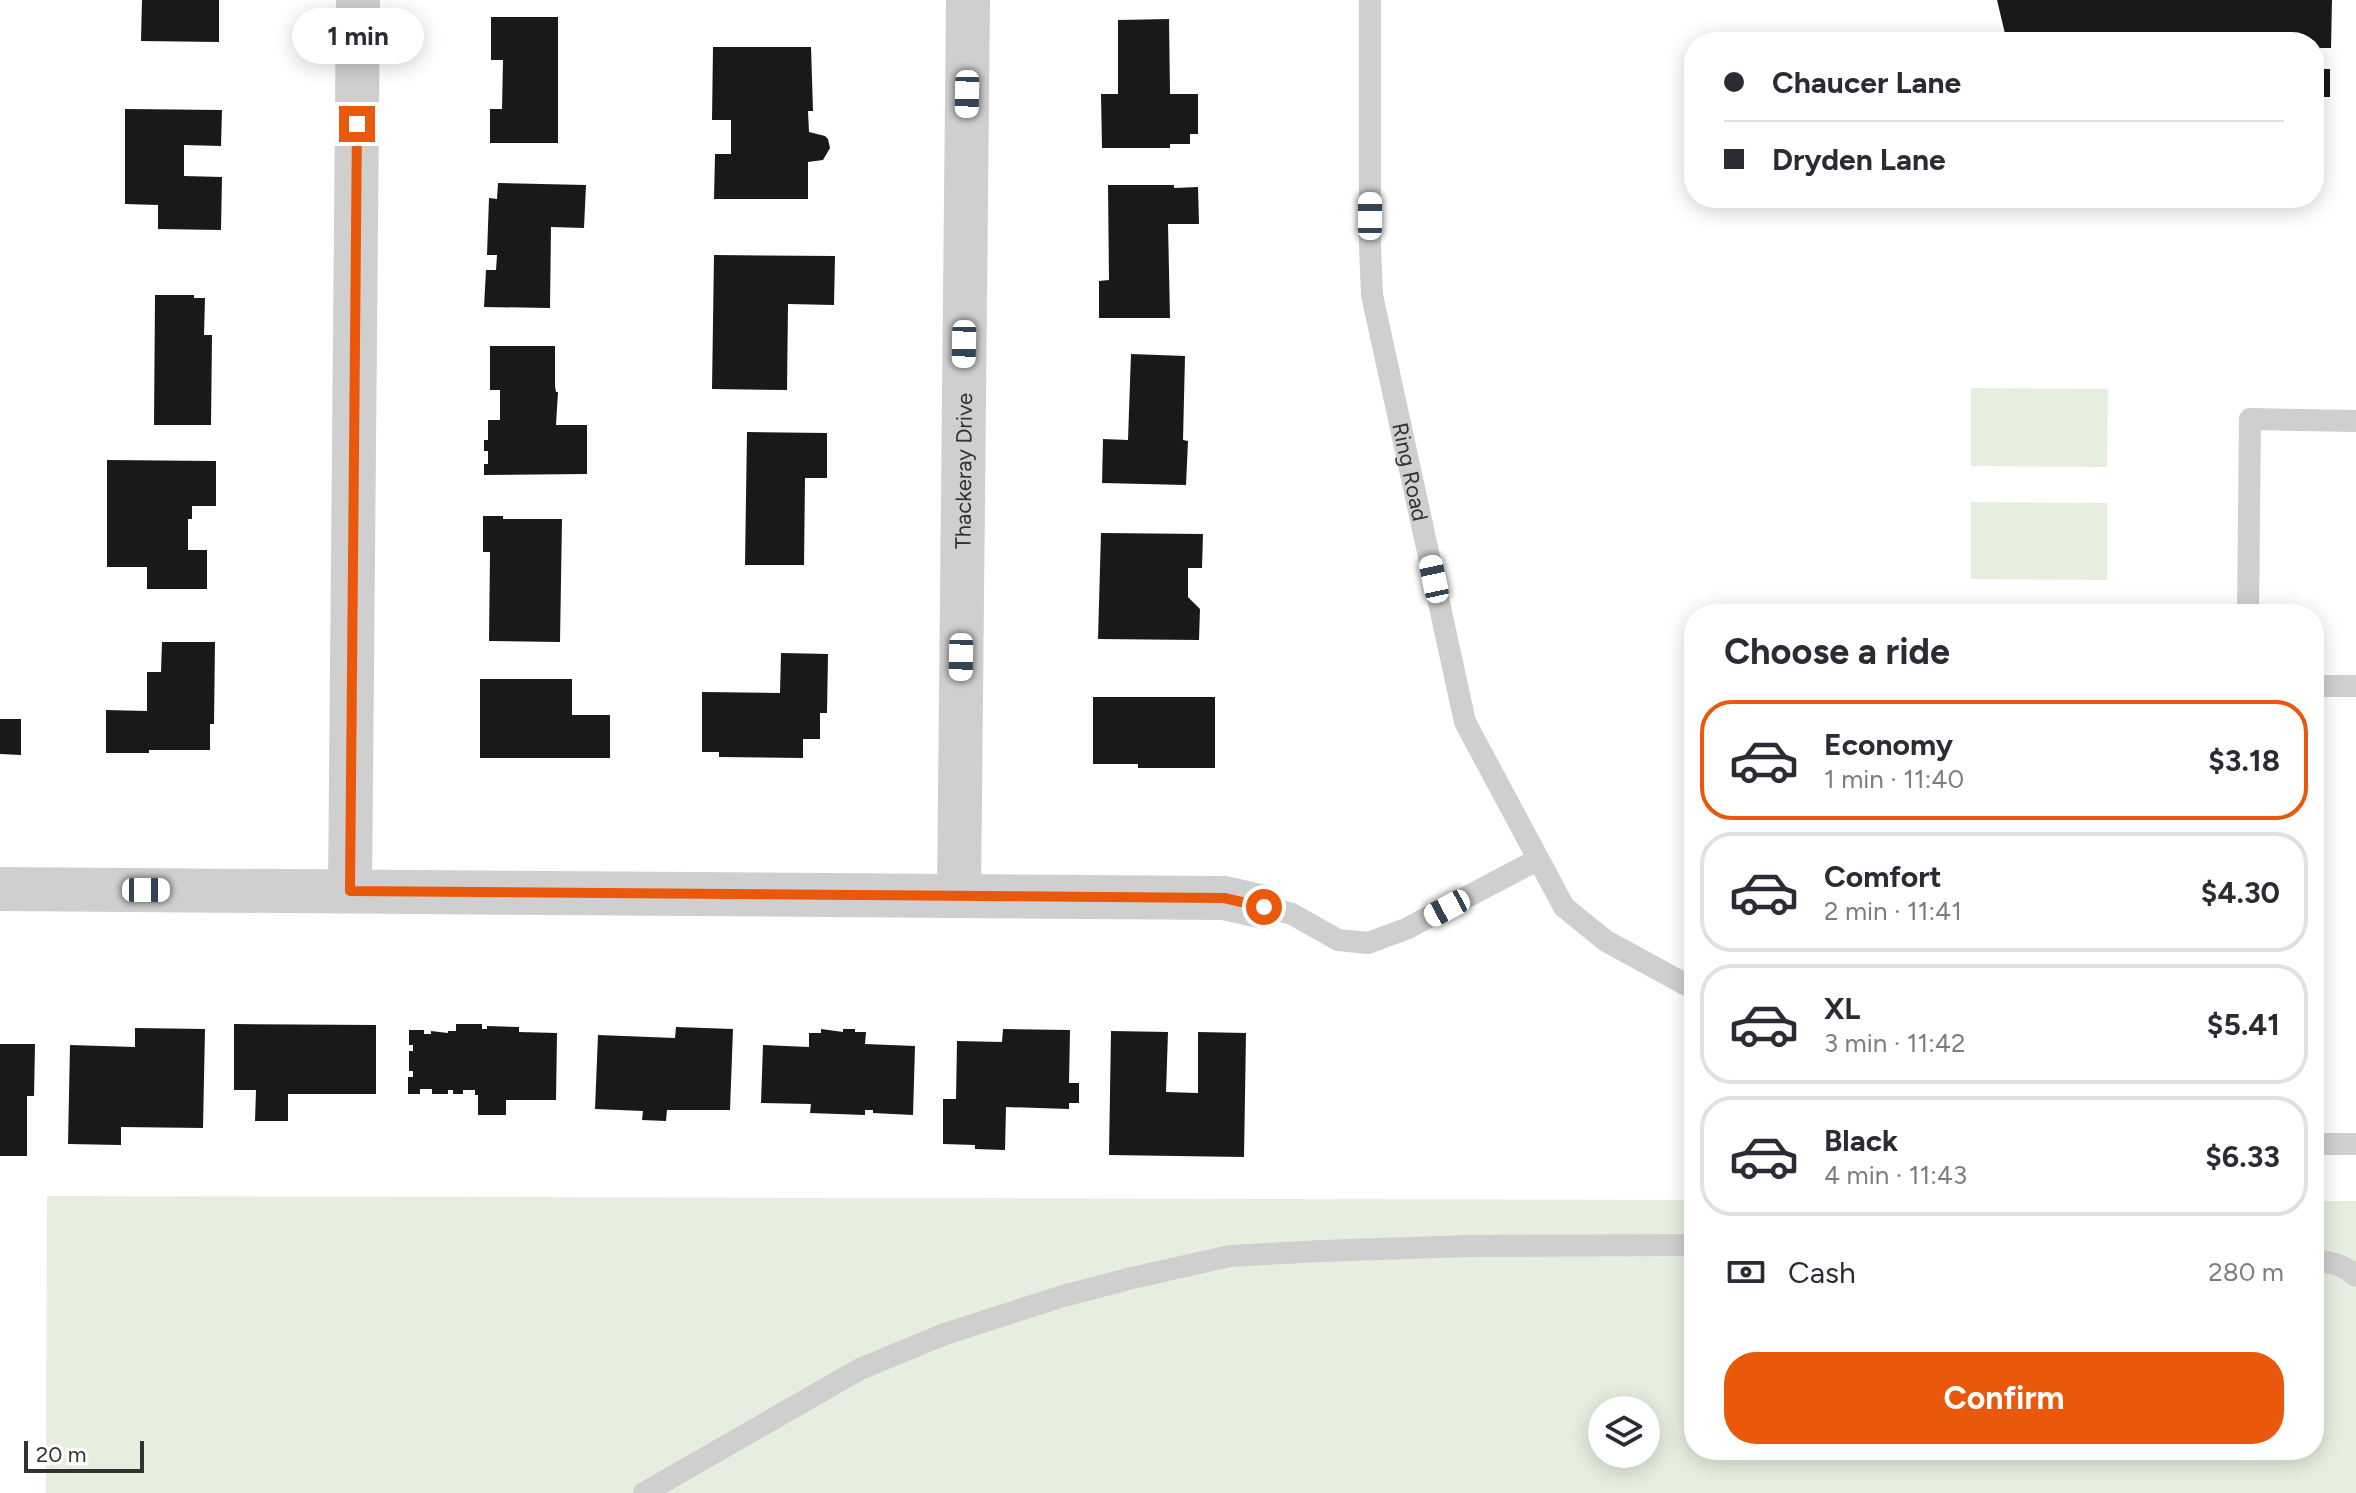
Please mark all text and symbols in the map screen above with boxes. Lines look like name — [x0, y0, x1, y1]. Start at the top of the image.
callout: 1 min — [291, 8, 423, 64]
text: 1 min — [327, 20, 389, 52]
text: Chaucer Lane — [1772, 64, 1961, 101]
car — [955, 70, 979, 118]
route end — [339, 106, 375, 142]
text: Dryden Lane — [1772, 141, 1946, 178]
car — [1358, 192, 1382, 240]
car — [952, 320, 976, 368]
street label: Thackeray Drive — [949, 393, 978, 549]
street label: Ring Road — [1387, 420, 1434, 524]
car — [1417, 553, 1451, 605]
text: Choose a ride — [1724, 630, 1950, 673]
car — [949, 633, 973, 681]
icon: car — [1728, 724, 1800, 796]
text: Economy — [1824, 726, 1953, 763]
text: $3.18 — [2208, 742, 2280, 779]
text: 1 min · 11:40 — [1824, 763, 1964, 795]
icon: car — [1728, 856, 1800, 928]
text: Comfort — [1824, 858, 1942, 895]
text: $4.30 — [2201, 874, 2280, 911]
car — [122, 878, 170, 902]
car — [1420, 886, 1474, 930]
route start — [1246, 889, 1282, 925]
text: 2 min · 11:41 — [1824, 895, 1962, 927]
icon: car — [1728, 988, 1800, 1060]
text: XL — [1824, 990, 1860, 1027]
text: $5.41 — [2207, 1006, 2280, 1043]
text: 3 min · 11:42 — [1824, 1027, 1965, 1059]
icon: car — [1728, 1120, 1800, 1192]
text: Black — [1824, 1122, 1898, 1159]
text: $6.33 — [2205, 1138, 2280, 1175]
text: 4 min · 11:43 — [1824, 1159, 1967, 1191]
icon: cash — [1724, 1250, 1768, 1294]
text: Cash — [1788, 1254, 1856, 1291]
text: 280 m — [2208, 1256, 2284, 1288]
button: Confirm — [1724, 1352, 2284, 1444]
map controls — [1588, 1396, 1660, 1468]
button: layers — [1588, 1396, 1660, 1468]
scale bar — [24, 1437, 144, 1473]
text: 20 m — [36, 1441, 87, 1468]

